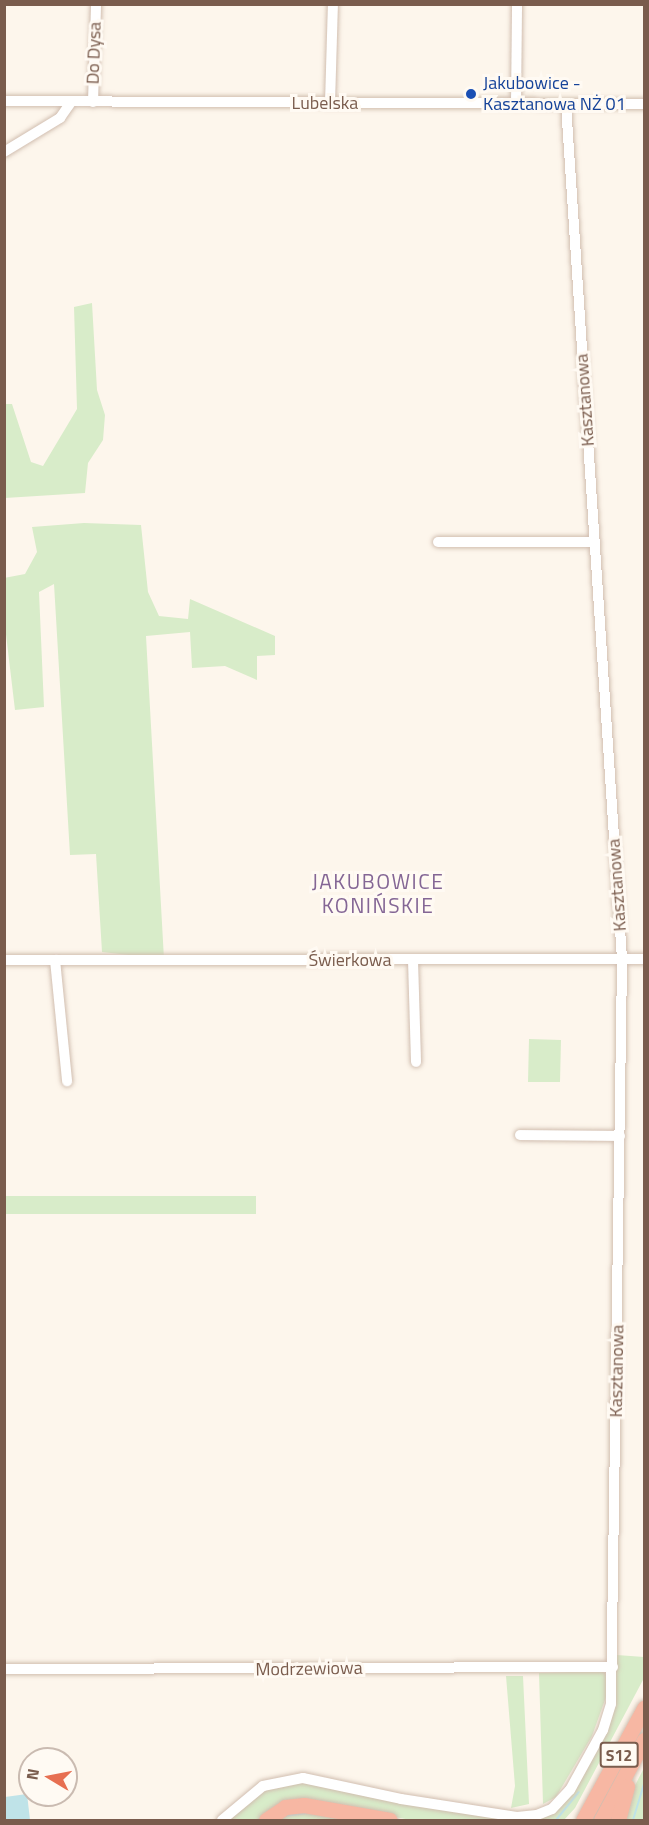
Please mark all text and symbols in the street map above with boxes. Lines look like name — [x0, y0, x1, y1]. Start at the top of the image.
street label: Do Dysa — [82, 21, 106, 85]
place label: Jakubowice - Kasztanowa NŻ 01 — [483, 73, 626, 116]
marker: Jakubowice - Kasztanowa NŻ 01 — [464, 87, 478, 101]
street label: Lubelska — [292, 92, 358, 114]
street label: Kasztanowa — [571, 353, 599, 447]
street label: Kasztanowa — [603, 838, 631, 932]
district label: JAKUBOWICE KONIŃSKIE — [312, 868, 444, 918]
street label: Świerkowa — [308, 949, 392, 971]
street label: Kasztanowa — [605, 1324, 629, 1418]
street label: Modrzewiowa — [255, 1657, 363, 1681]
road number: S12 — [600, 1742, 638, 1768]
north arrow — [18, 1747, 78, 1807]
text: N — [19, 1767, 45, 1782]

